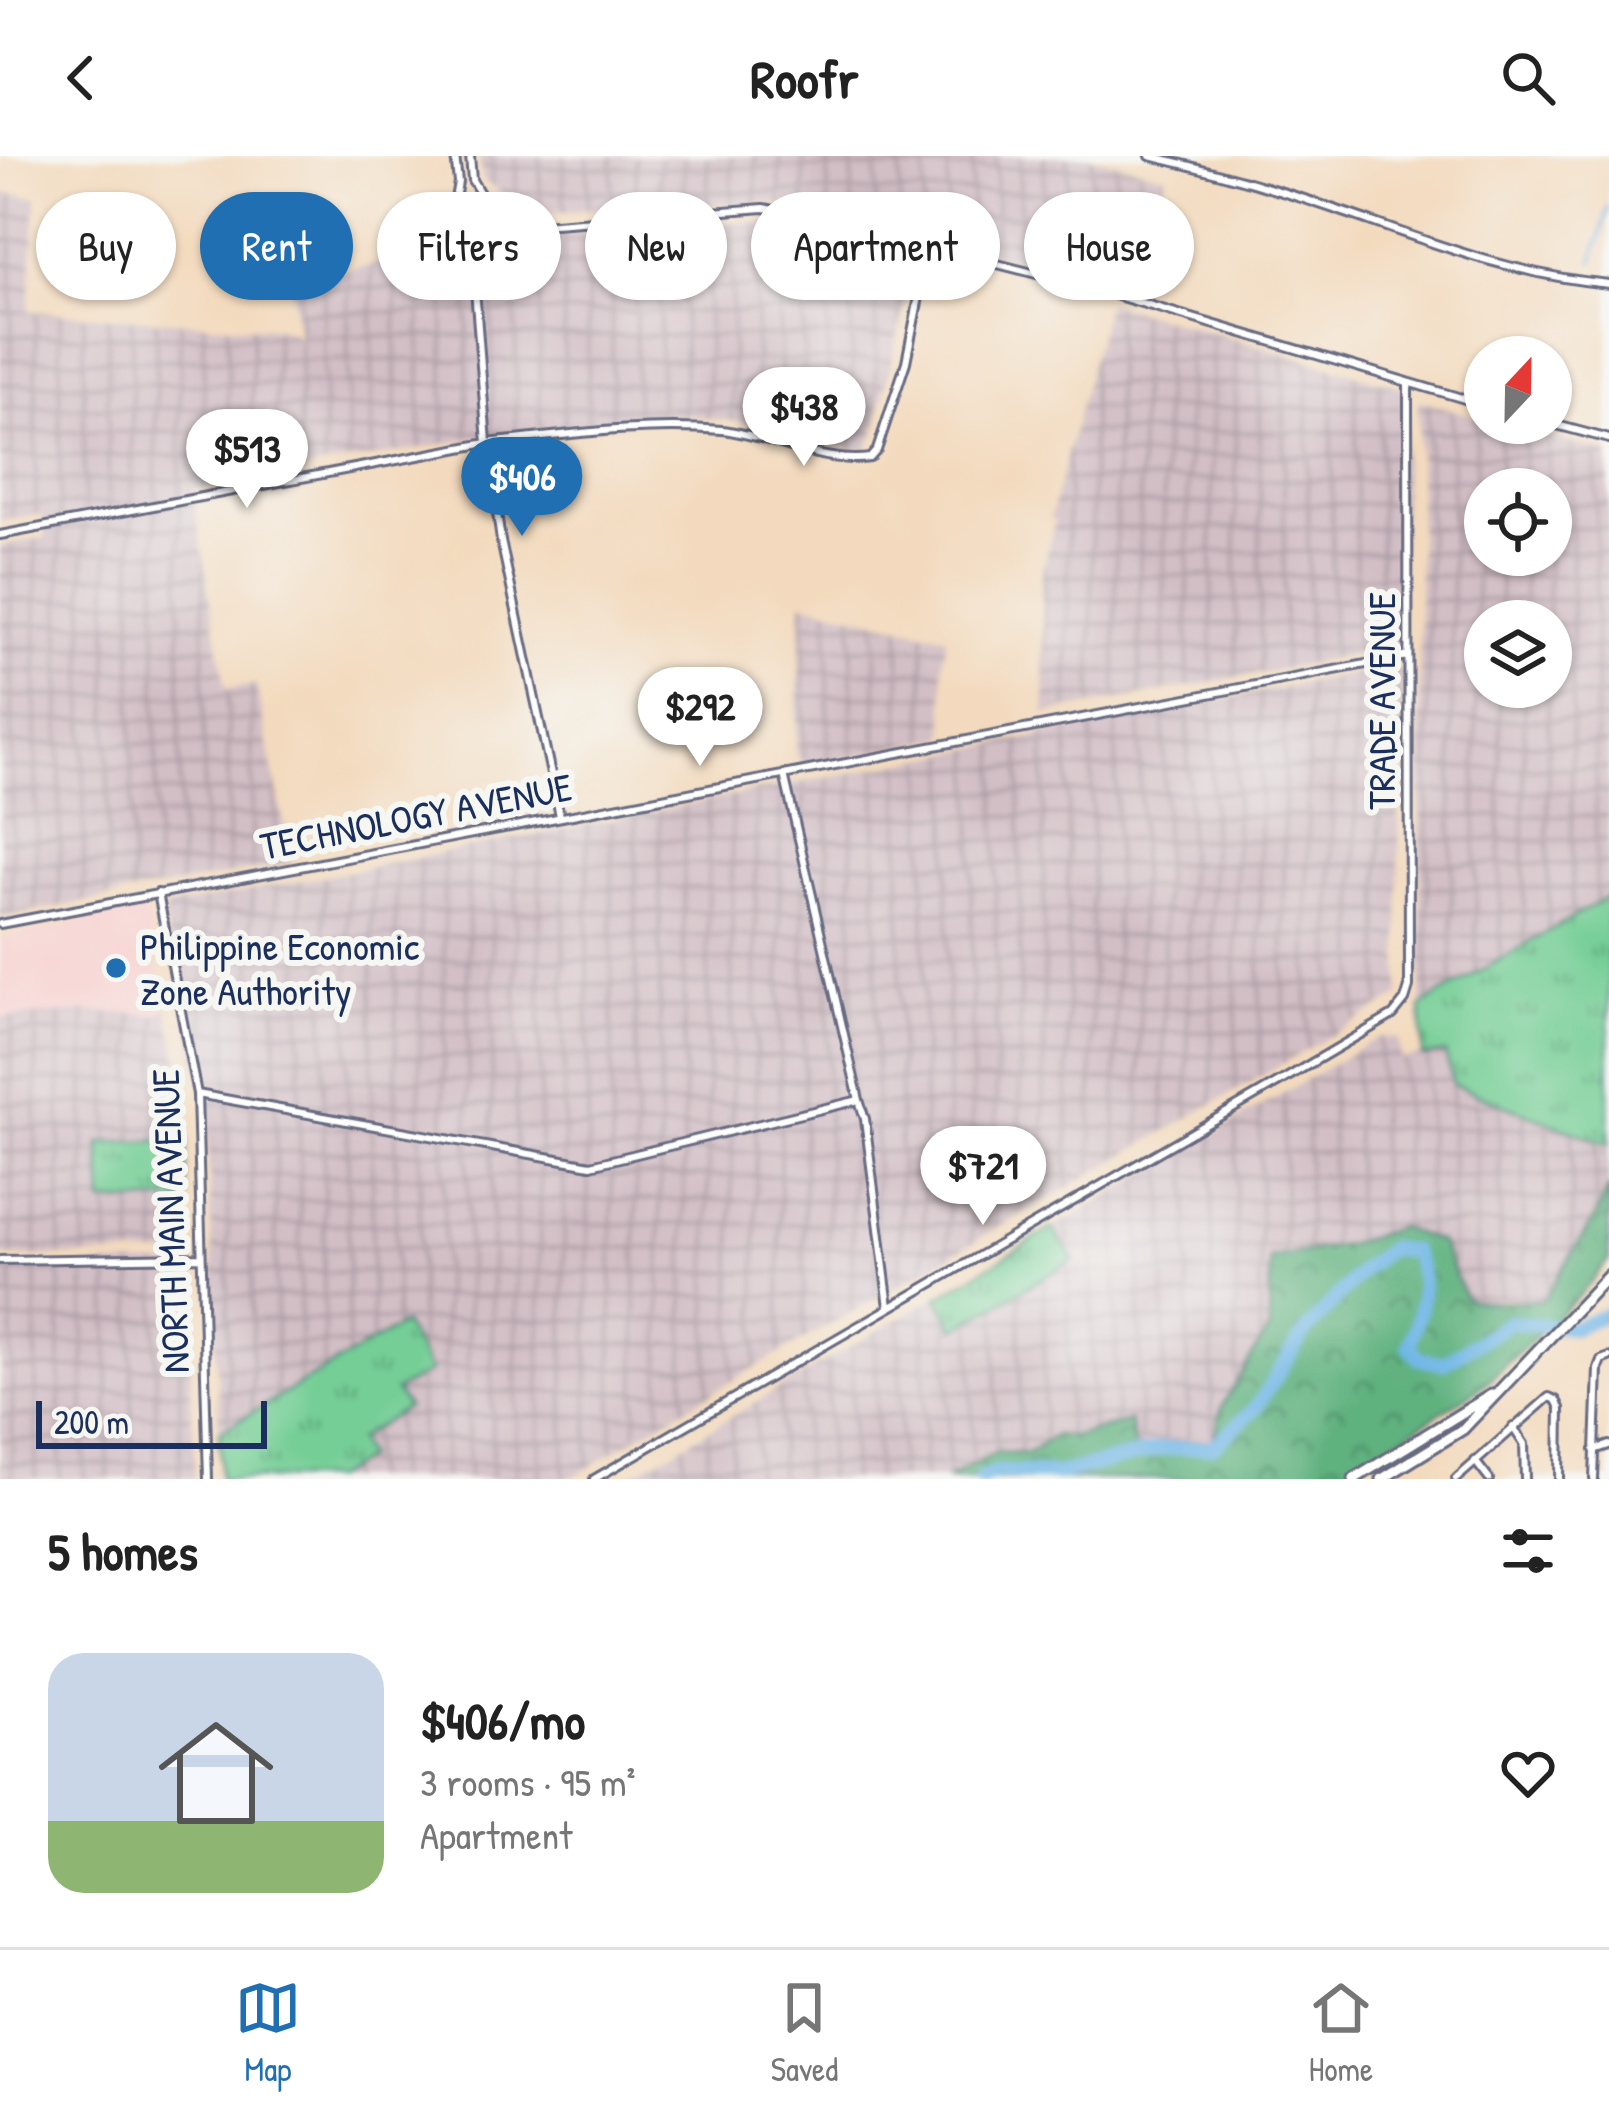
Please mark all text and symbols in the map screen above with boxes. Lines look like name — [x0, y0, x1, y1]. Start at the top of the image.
text: Roofr — [750, 42, 859, 115]
icon: back — [48, 45, 114, 111]
icon: search — [1495, 45, 1561, 111]
chip: Buy — [36, 192, 176, 300]
chip: Rent — [200, 192, 353, 300]
chip: Filters — [377, 192, 561, 300]
chip: New — [585, 192, 727, 300]
chip: Apartment — [751, 192, 1000, 300]
chip: House — [1024, 192, 1194, 300]
north arrow — [1464, 336, 1572, 444]
map controls — [1464, 336, 1572, 708]
pin: $438 — [733, 367, 875, 469]
text: $438 — [770, 379, 838, 432]
pin: $513 — [176, 409, 318, 511]
text: $513 — [213, 421, 281, 474]
pin: $406 — [451, 437, 593, 539]
text: $406 — [488, 449, 556, 502]
button: locate — [1464, 468, 1572, 576]
street label: TRADE AVENUE — [1354, 592, 1407, 810]
button: layers — [1464, 600, 1572, 708]
pin: $292 — [629, 667, 771, 769]
text: $292 — [665, 679, 735, 732]
street label: TECHNOLOGY AVENUE — [256, 759, 576, 872]
place label: Philippine Economic Zone Authority — [140, 919, 419, 1017]
marker: Philippine Economic Zone Authority — [103, 955, 129, 981]
street label: NORTH MAIN AVENUE — [138, 1068, 201, 1374]
pin: $721 — [912, 1126, 1054, 1228]
text: $721 — [947, 1138, 1019, 1191]
scale bar — [36, 1395, 267, 1448]
text: 200 m — [54, 1400, 129, 1444]
text: 5 homes — [48, 1517, 198, 1586]
icon: filters — [1495, 1518, 1561, 1584]
text: $406/mo — [420, 1686, 585, 1755]
icon: home — [144, 1701, 288, 1845]
icon: heart — [1495, 1740, 1561, 1806]
text: 3 rooms · 95 m² — [420, 1755, 635, 1808]
text: Apartment — [420, 1808, 573, 1861]
tab: Map — [235, 1975, 301, 2091]
tab: Saved — [771, 1975, 838, 2091]
tab: Home — [1308, 1975, 1374, 2091]

